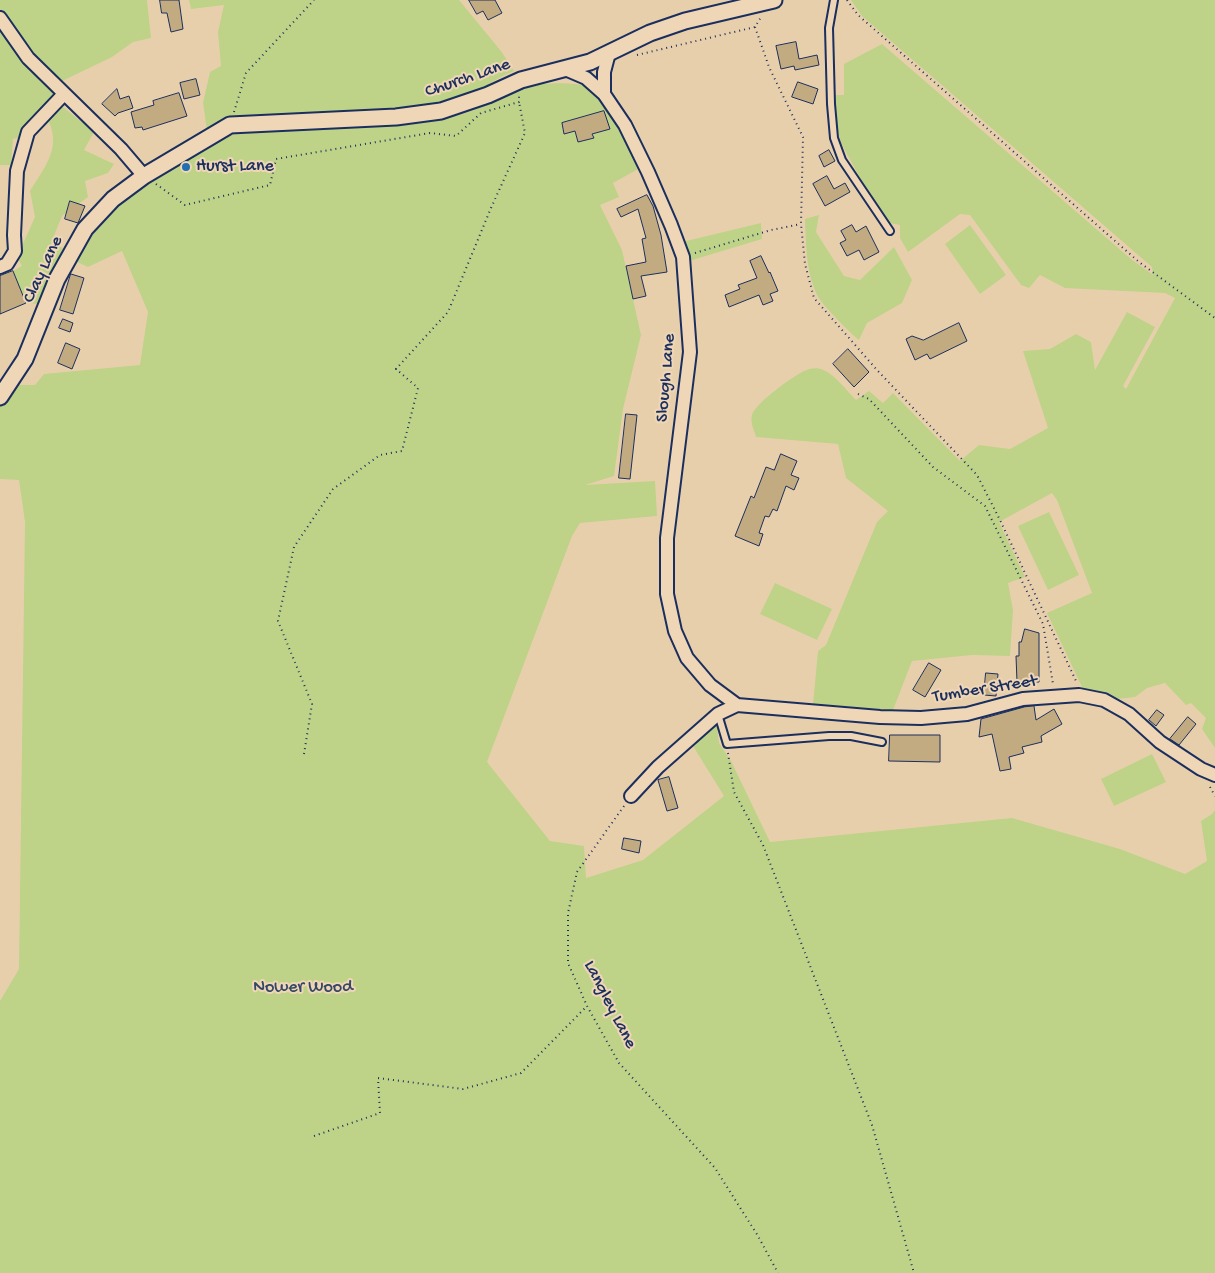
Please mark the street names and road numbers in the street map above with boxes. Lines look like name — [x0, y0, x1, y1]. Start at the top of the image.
street label: Church Lane — [423, 54, 513, 104]
street label: Clay Lane — [19, 233, 69, 307]
street label: Slough Lane — [652, 333, 682, 423]
street label: Tumber Street — [931, 671, 1039, 709]
street label: Langley Lane — [578, 957, 640, 1053]

